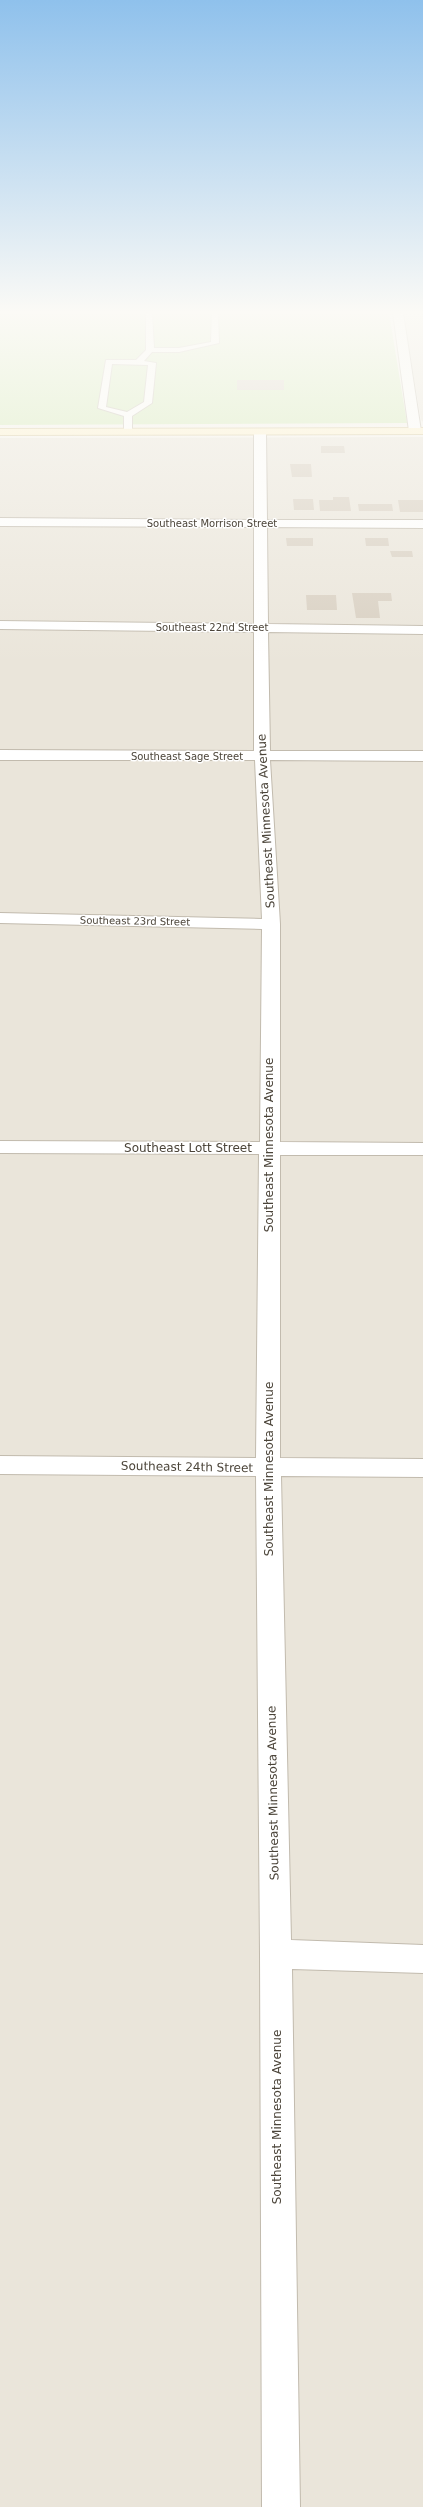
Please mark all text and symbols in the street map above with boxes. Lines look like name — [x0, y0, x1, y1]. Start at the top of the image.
street label: Southeast Morrison Street — [147, 518, 277, 529]
street label: Southeast 22nd Street — [156, 622, 268, 633]
street label: Southeast Minnesota Avenue — [254, 733, 278, 909]
street label: Southeast Sage Street — [131, 751, 243, 762]
street label: Southeast 23rd Street — [80, 915, 190, 927]
street label: Southeast Minnesota Avenue — [262, 1058, 276, 1232]
street label: Southeast Lott Street — [124, 1141, 252, 1155]
street label: Southeast Minnesota Avenue — [262, 1382, 276, 1556]
street label: Southeast 24th Street — [121, 1459, 254, 1475]
street label: Southeast Minnesota Avenue — [264, 1706, 282, 1880]
street label: Southeast Minnesota Avenue — [270, 2030, 284, 2204]

